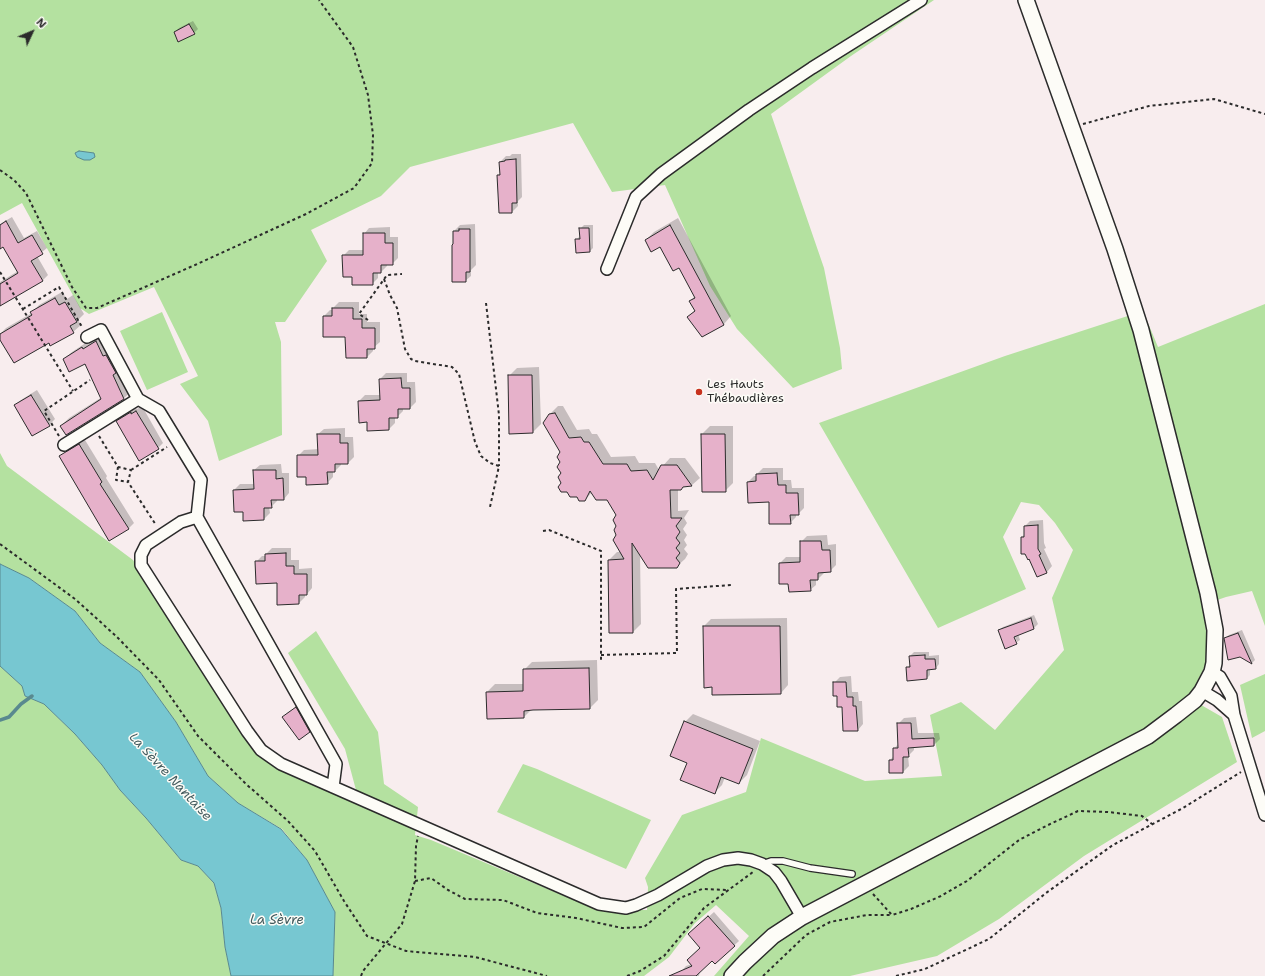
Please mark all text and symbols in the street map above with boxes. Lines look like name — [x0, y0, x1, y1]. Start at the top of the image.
north arrow — [12, 12, 52, 52]
text: N — [33, 15, 49, 32]
place label: Les Hauts Thébaudières — [707, 378, 784, 406]
marker: Les Hauts Thébaudières — [694, 387, 704, 397]
water label: La Sèvre Nantaise — [125, 730, 215, 824]
water label: La Sèvre — [250, 913, 304, 929]

